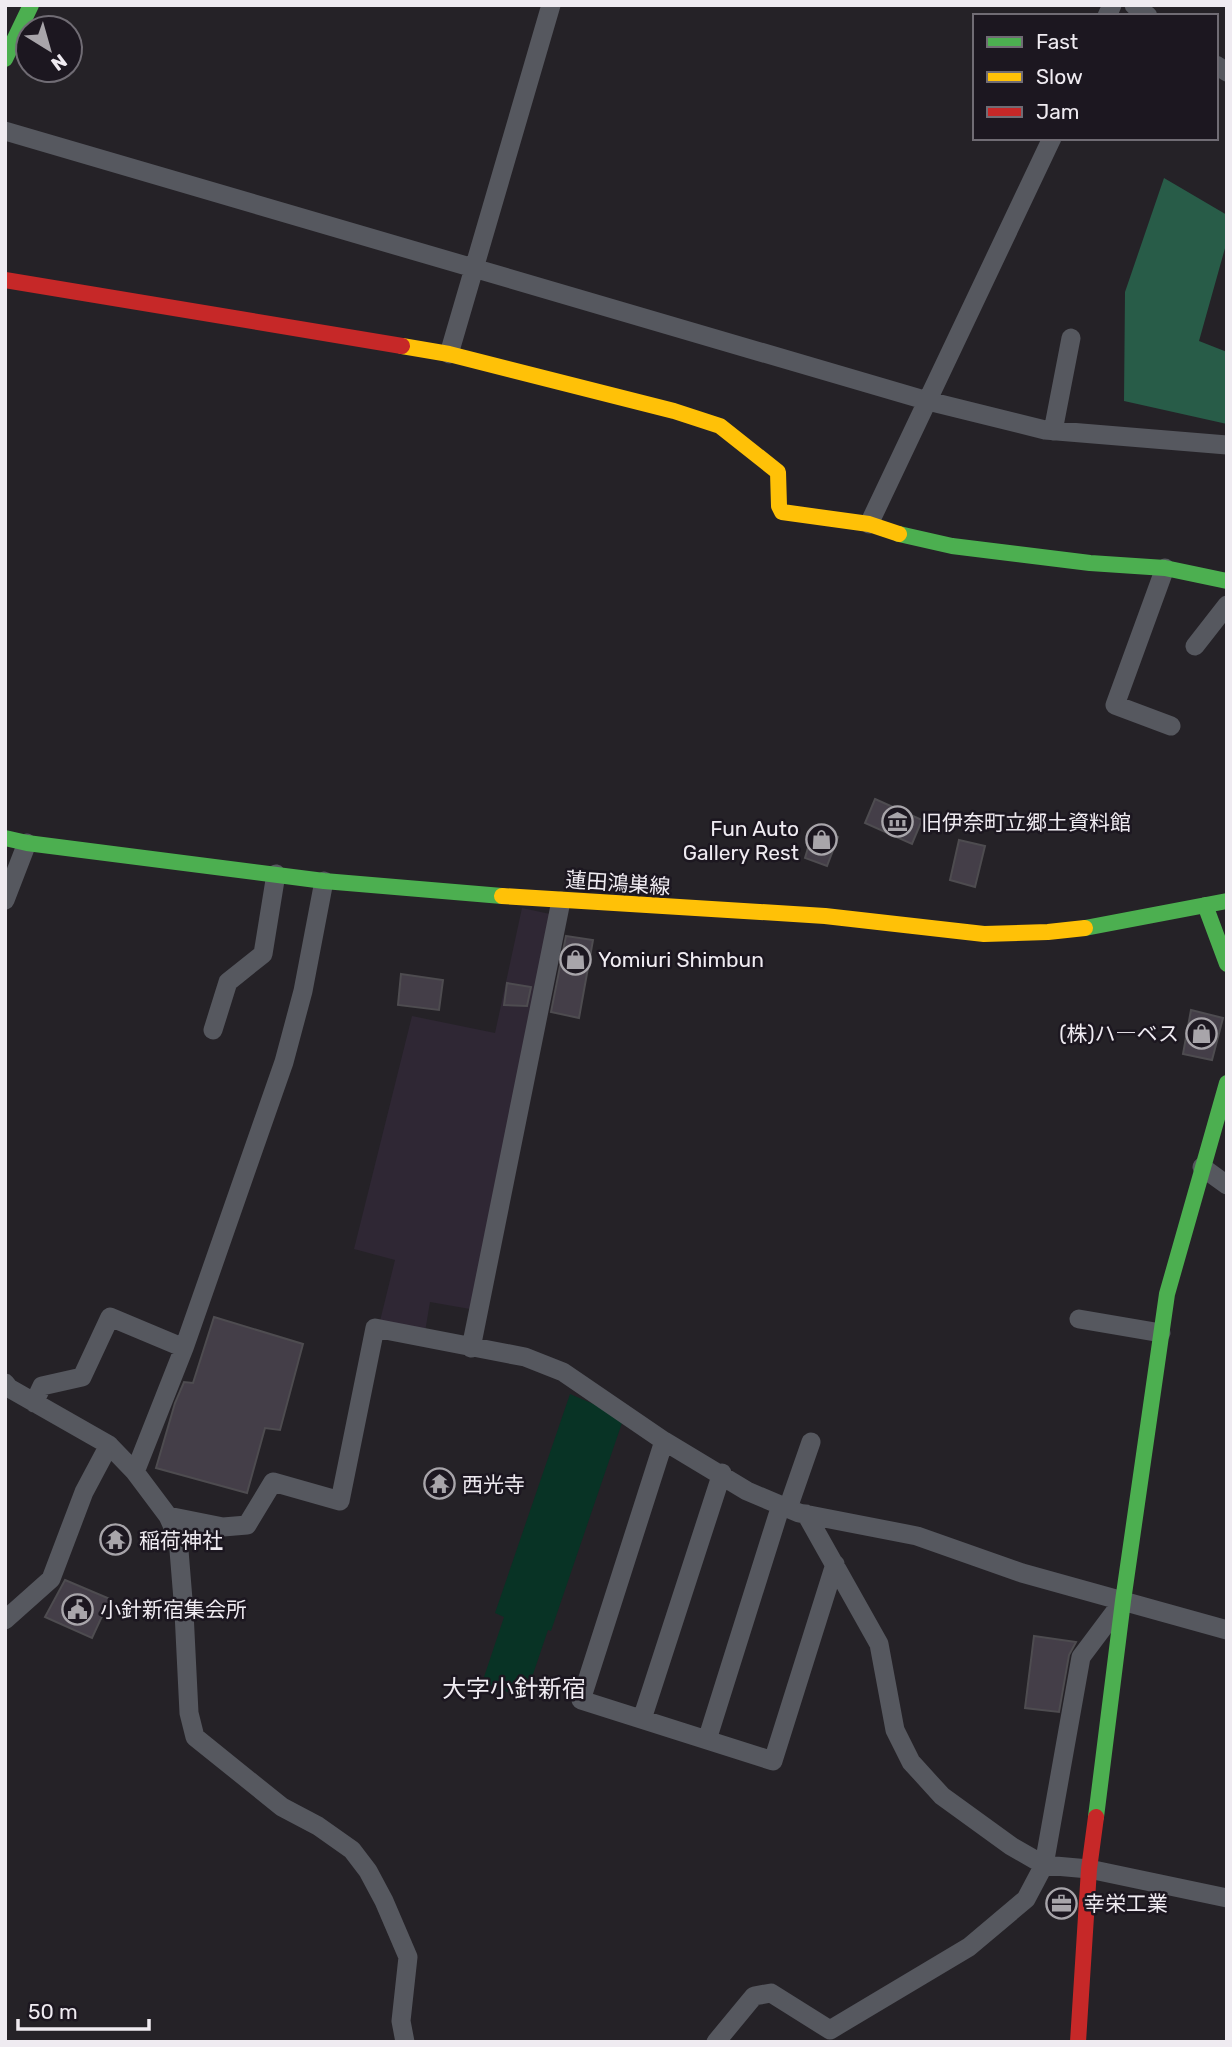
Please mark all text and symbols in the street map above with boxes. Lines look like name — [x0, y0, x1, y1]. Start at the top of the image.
north arrow — [14, 14, 84, 84]
legend — [973, 14, 1218, 140]
text: Fast — [1036, 29, 1078, 54]
text: N — [47, 49, 71, 75]
text: Slow — [1036, 64, 1083, 89]
text: Jam — [1036, 99, 1080, 124]
museum icon: 旧伊奈町立郷土資料館 — [881, 805, 915, 839]
place label: 旧伊奈町立郷土資料館 — [921, 810, 1131, 835]
place label: Fun Auto Gallery Rest — [683, 816, 799, 865]
shop icon: Fun Auto Gallery Rest — [805, 823, 839, 857]
street label: 蓮田鴻巣線 — [565, 867, 671, 899]
shop icon: Yomiuri Shimbun — [558, 942, 592, 976]
place label: Yomiuri Shimbun — [598, 947, 764, 972]
shop icon: (株)ハ―ベス — [1185, 1016, 1219, 1050]
place label: (株)ハ―ベス — [1059, 1021, 1179, 1046]
temple icon: 西光寺 — [422, 1467, 456, 1501]
place label: 西光寺 — [462, 1472, 525, 1497]
temple icon: 稲荷神社 — [99, 1523, 133, 1557]
place label: 稲荷神社 — [139, 1528, 223, 1553]
public building icon: 小針新宿集会所 — [60, 1592, 94, 1626]
place label: 小針新宿集会所 — [100, 1597, 247, 1622]
district label: 大字小針新宿 — [442, 1675, 586, 1703]
office icon: 幸栄工業 — [1044, 1886, 1078, 1920]
place label: 幸栄工業 — [1084, 1891, 1168, 1916]
scale bar — [18, 1988, 149, 2032]
text: 50 m — [28, 1999, 78, 2024]

